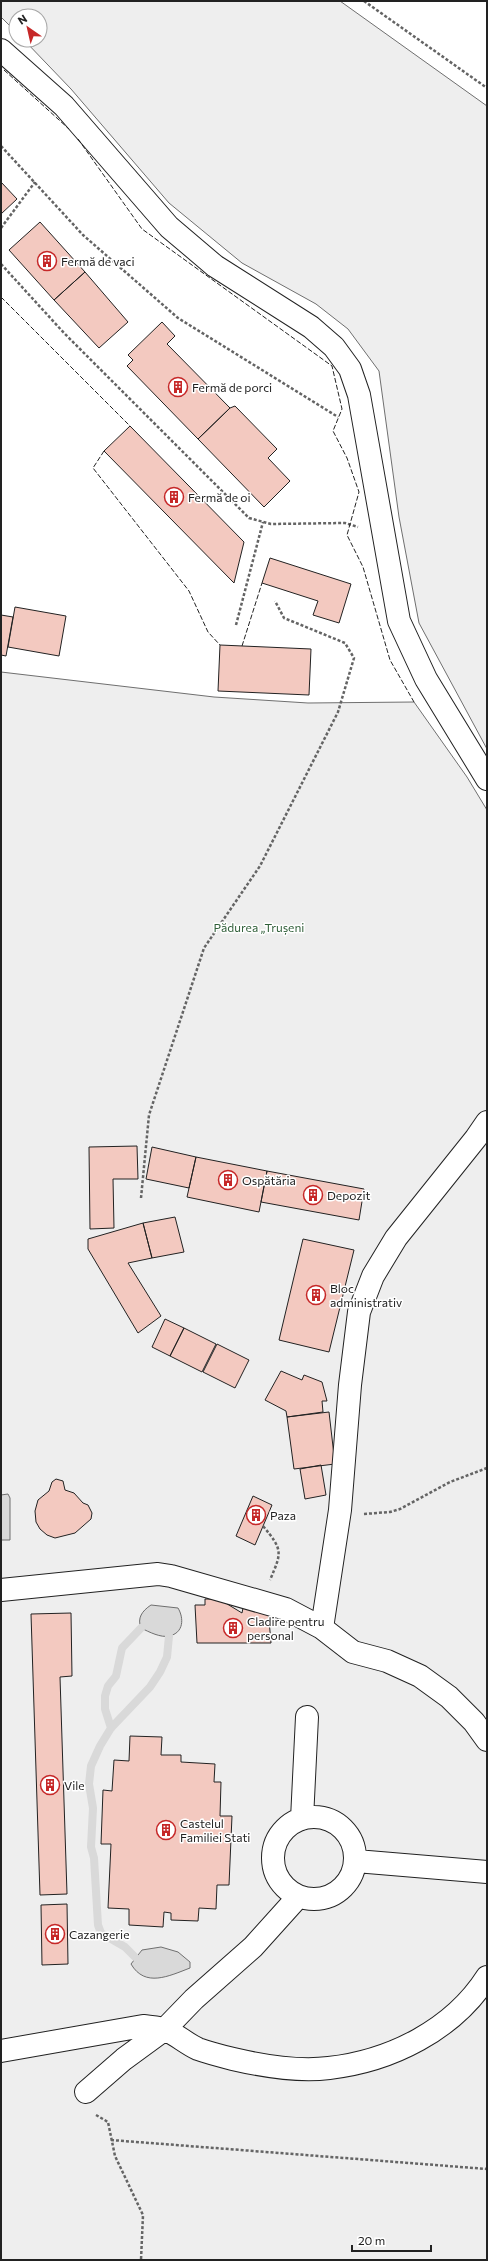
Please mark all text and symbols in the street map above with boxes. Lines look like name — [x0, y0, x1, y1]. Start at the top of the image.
north arrow — [8, 8, 48, 48]
text: N — [15, 12, 29, 27]
building icon: Fermă de vaci — [36, 250, 58, 272]
place label: Fermă de vaci — [61, 254, 135, 268]
building icon: Fermă de porci — [167, 376, 189, 398]
place label: Fermă de porci — [192, 380, 272, 394]
building icon: Fermă de oi — [163, 486, 185, 508]
place label: Fermă de oi — [188, 490, 251, 504]
park label: Pădurea „Trușeni — [214, 920, 304, 935]
building icon: Ospătăria — [217, 1169, 239, 1191]
place label: Ospătăria — [242, 1173, 296, 1187]
building icon: Depozit — [302, 1184, 324, 1206]
place label: Depozit — [327, 1188, 370, 1202]
place label: Bloc administrativ — [330, 1281, 402, 1309]
building icon: Bloc administrativ — [305, 1284, 327, 1306]
building icon: Paza — [245, 1504, 267, 1526]
place label: Paza — [270, 1508, 296, 1522]
place label: Cladire pentru personal — [247, 1614, 325, 1642]
building icon: Cladire pentru personal — [222, 1617, 244, 1639]
building icon: Vile — [39, 1774, 61, 1796]
place label: Vile — [64, 1778, 85, 1792]
place label: Castelul Familiei Stati — [180, 1816, 250, 1844]
building icon: Castelul Familiei Stati — [155, 1819, 177, 1841]
building icon: Cazangerie — [44, 1923, 66, 1945]
place label: Cazangerie — [69, 1927, 130, 1941]
scale bar — [352, 2227, 431, 2253]
text: 20 m — [358, 2233, 385, 2247]

